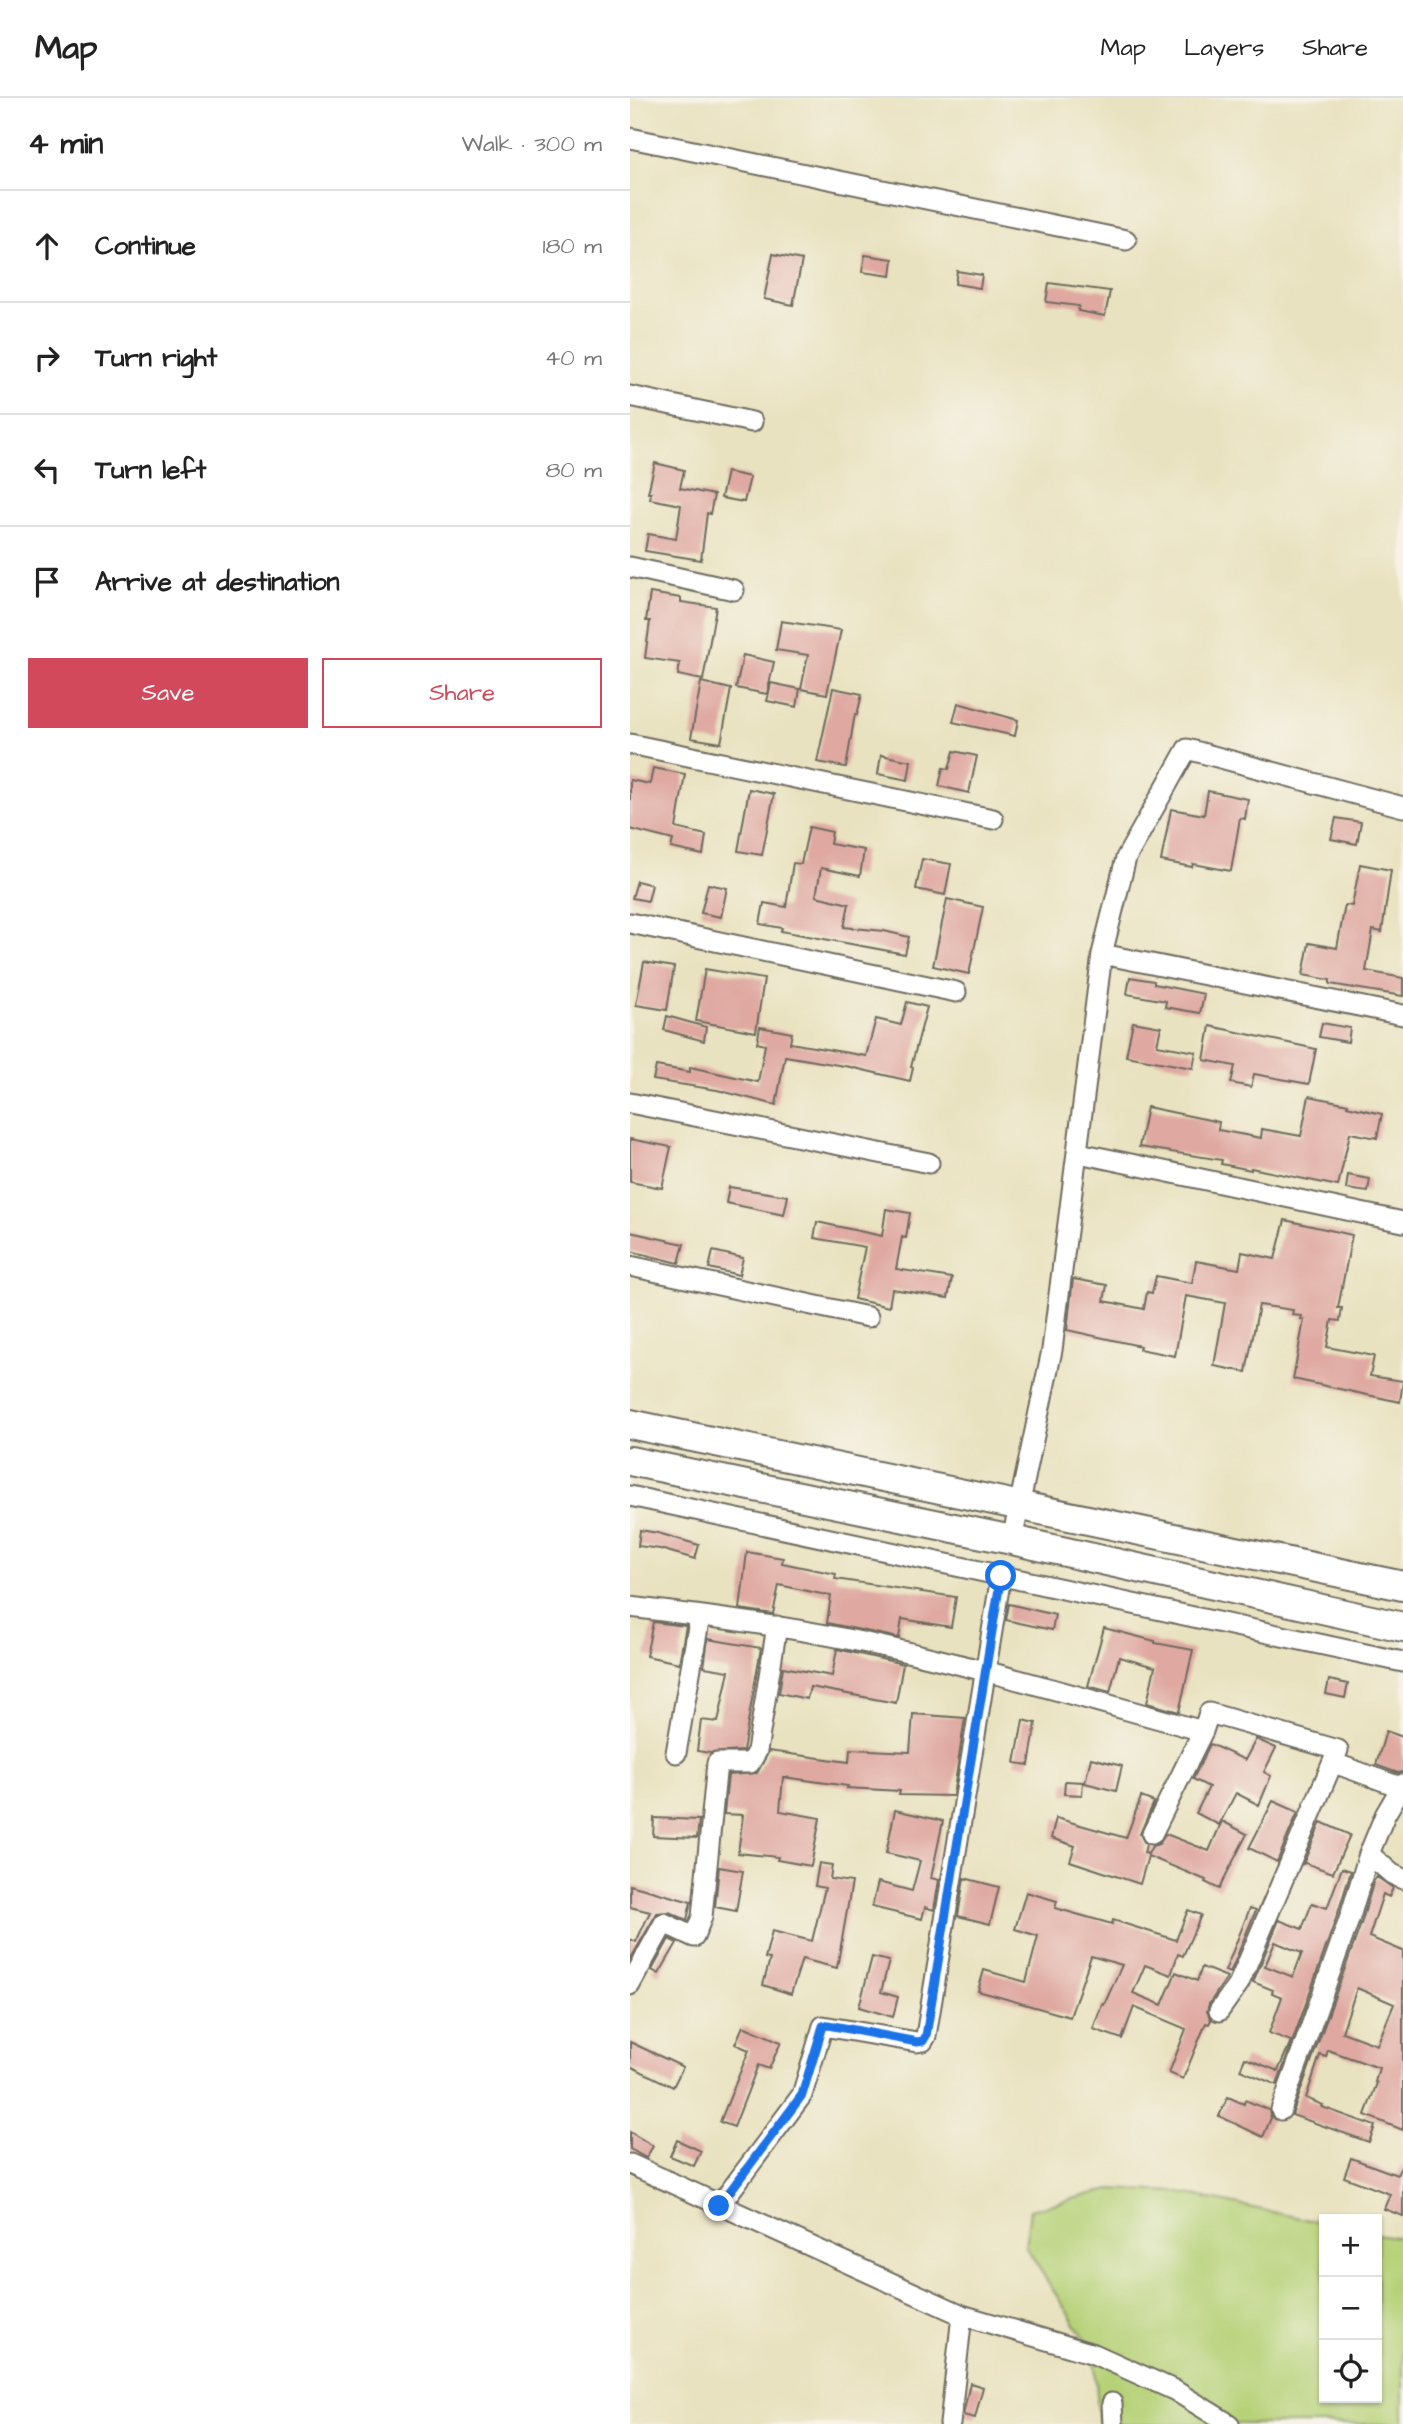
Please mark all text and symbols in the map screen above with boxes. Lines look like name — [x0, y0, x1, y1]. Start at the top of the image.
text: Map — [35, 25, 97, 71]
text: Map — [1101, 31, 1146, 65]
text: Layers — [1184, 31, 1264, 65]
text: Share — [1302, 31, 1368, 65]
text: 4 min — [28, 123, 103, 165]
text: Walk · 300 m — [461, 128, 602, 160]
icon: ahead — [28, 227, 66, 265]
text: Continue — [95, 228, 196, 264]
text: 180 m — [543, 230, 602, 262]
icon: right — [28, 339, 66, 377]
text: Turn right — [95, 340, 217, 376]
text: 40 m — [545, 342, 602, 374]
icon: left — [28, 451, 66, 489]
text: Turn left — [95, 452, 206, 488]
text: 80 m — [545, 454, 602, 486]
icon: arrive — [28, 563, 66, 601]
text: Arrive at destination — [95, 564, 340, 600]
button: Save — [28, 658, 308, 728]
button: Share — [322, 658, 602, 728]
route start — [985, 1560, 1016, 1591]
route end — [703, 2190, 734, 2221]
map controls — [1319, 2214, 1382, 2403]
button: + — [1319, 2214, 1382, 2277]
button: − — [1319, 2277, 1382, 2340]
button: locate — [1319, 2340, 1382, 2403]

